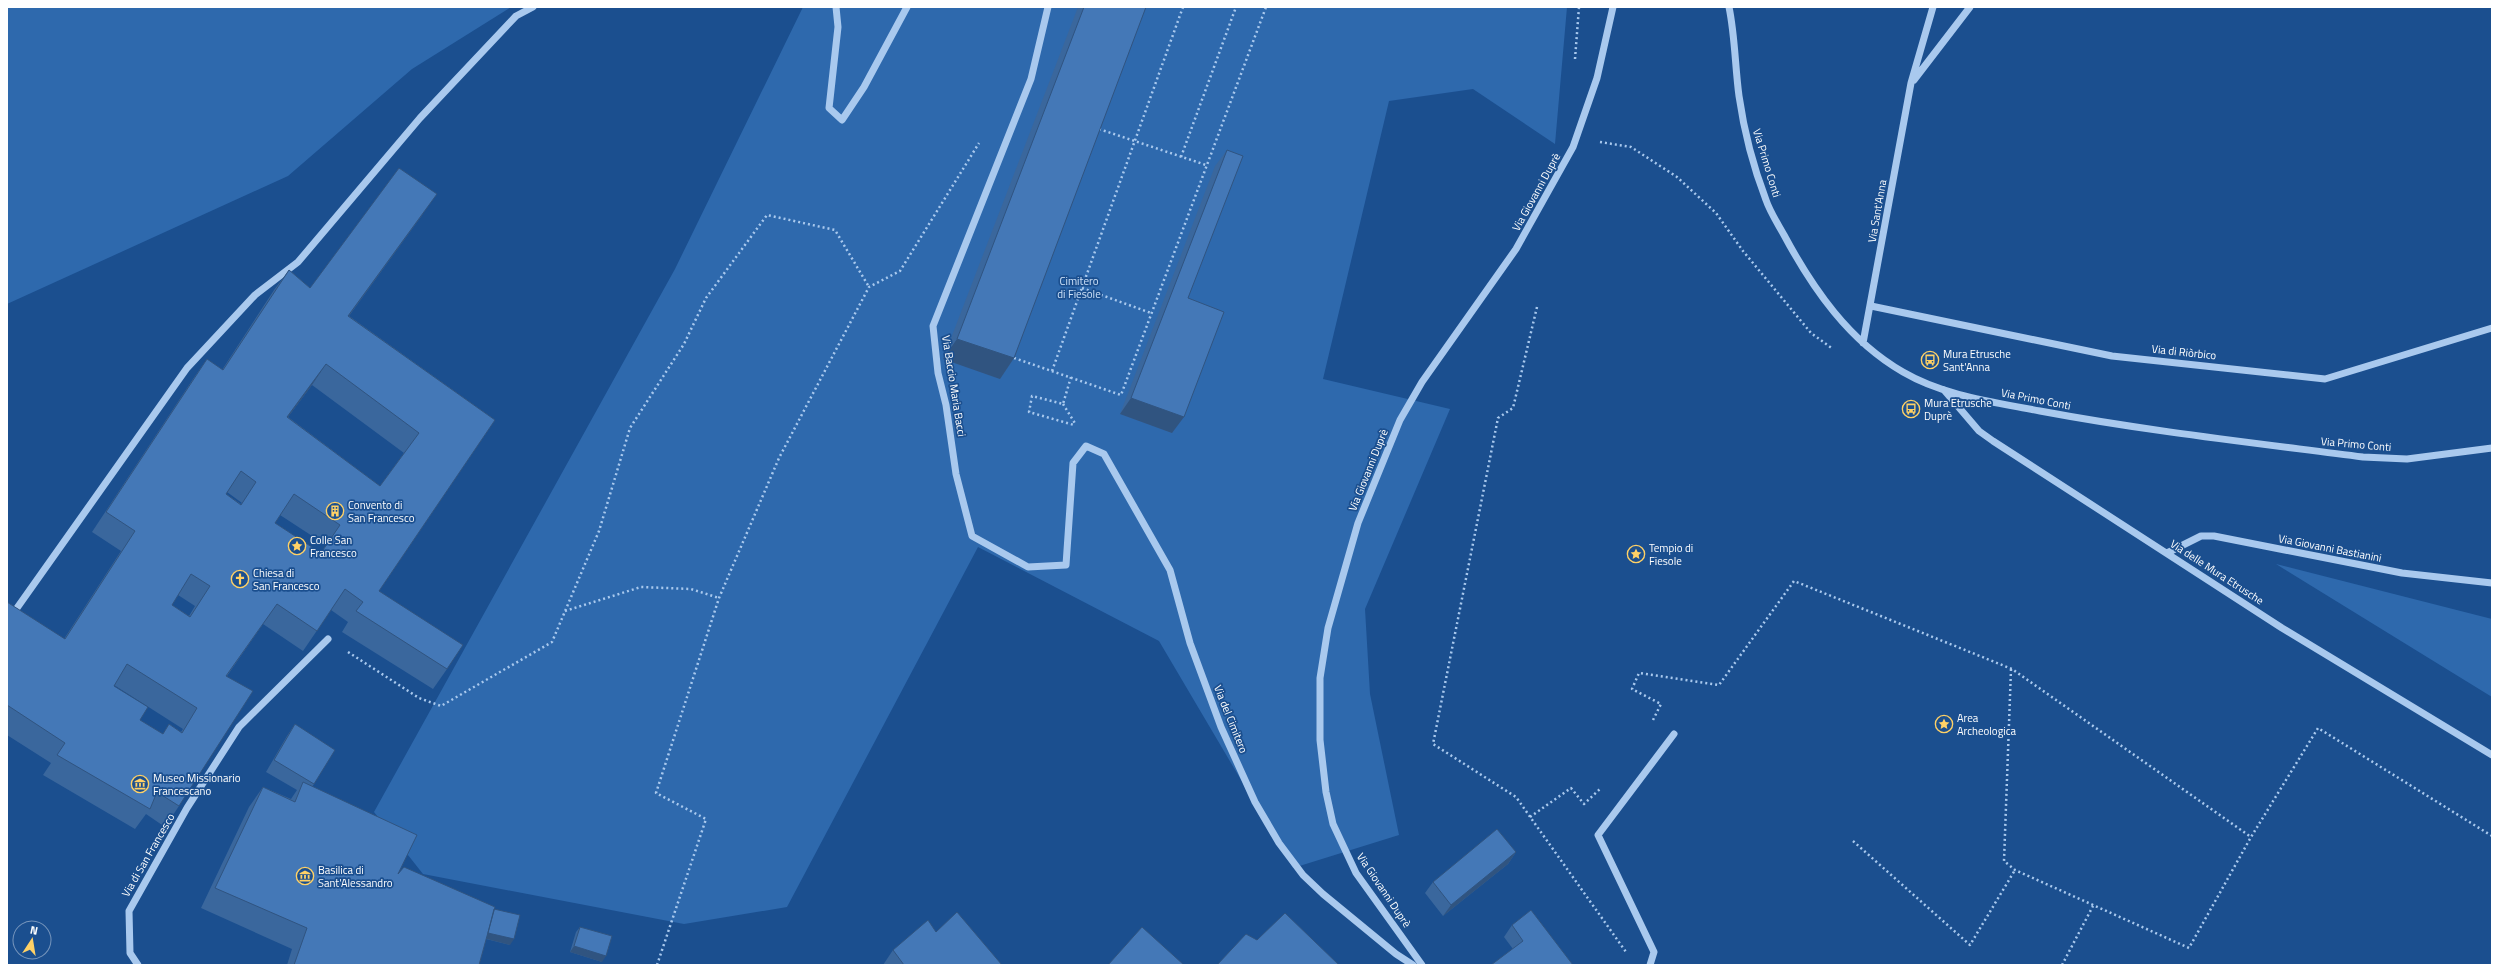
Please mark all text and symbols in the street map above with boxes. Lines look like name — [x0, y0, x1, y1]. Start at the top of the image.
street label: Via Primo Conti — [1749, 127, 1785, 199]
street label: Via Giovanni Duprè — [1508, 150, 1564, 234]
street label: Via Sant'Anna — [1864, 178, 1890, 244]
park label: Cimitero di Fiesole — [1057, 273, 1101, 302]
street label: Via Baccio Maria Bacci — [938, 334, 970, 438]
street label: Via di Riòrbico — [2151, 341, 2217, 363]
place label: Mura Etrusche Sant'Anna — [1943, 346, 2011, 375]
bus stop icon: Mura Etrusche Sant'Anna — [1920, 350, 1940, 370]
street label: Via Primo Conti — [2000, 384, 2072, 414]
place label: Mura Etrusche Duprè — [1924, 395, 1992, 424]
bus stop icon: Mura Etrusche Duprè — [1901, 399, 1921, 419]
street label: Via Giovanni Duprè — [1344, 426, 1392, 513]
street label: Via Primo Conti — [2320, 433, 2392, 455]
place label: Convento di San Francesco — [348, 497, 415, 526]
building icon: Convento di San Francesco — [325, 501, 345, 521]
street label: Via Giovanni Bastianini — [2277, 530, 2383, 566]
place label: Colle San Francesco — [310, 532, 357, 561]
place icon: Colle San Francesco — [287, 536, 307, 556]
street label: Via delle Mura Etrusche — [2167, 536, 2267, 609]
place label: Tempio di Fiesole — [1649, 540, 1693, 569]
place icon: Tempio di Fiesole — [1626, 544, 1646, 564]
place label: Chiesa di San Francesco — [253, 565, 320, 594]
church icon: Chiesa di San Francesco — [230, 569, 250, 589]
street label: Via del Cimitero — [1210, 683, 1252, 756]
place label: Area Archeologica — [1957, 710, 2017, 739]
place icon: Area Archeologica — [1934, 714, 1954, 734]
place label: Museo Missionario Francescano — [153, 770, 241, 799]
museum icon: Museo Missionario Francescano — [130, 774, 150, 794]
street label: Via di San Francesco — [118, 810, 178, 900]
street label: Via Giovanni Duprè — [1353, 849, 1415, 931]
place label: Basilica di Sant'Alessandro — [318, 862, 393, 891]
museum icon: Basilica di Sant'Alessandro — [295, 866, 315, 886]
north arrow — [12, 920, 52, 960]
text: N — [29, 922, 39, 939]

